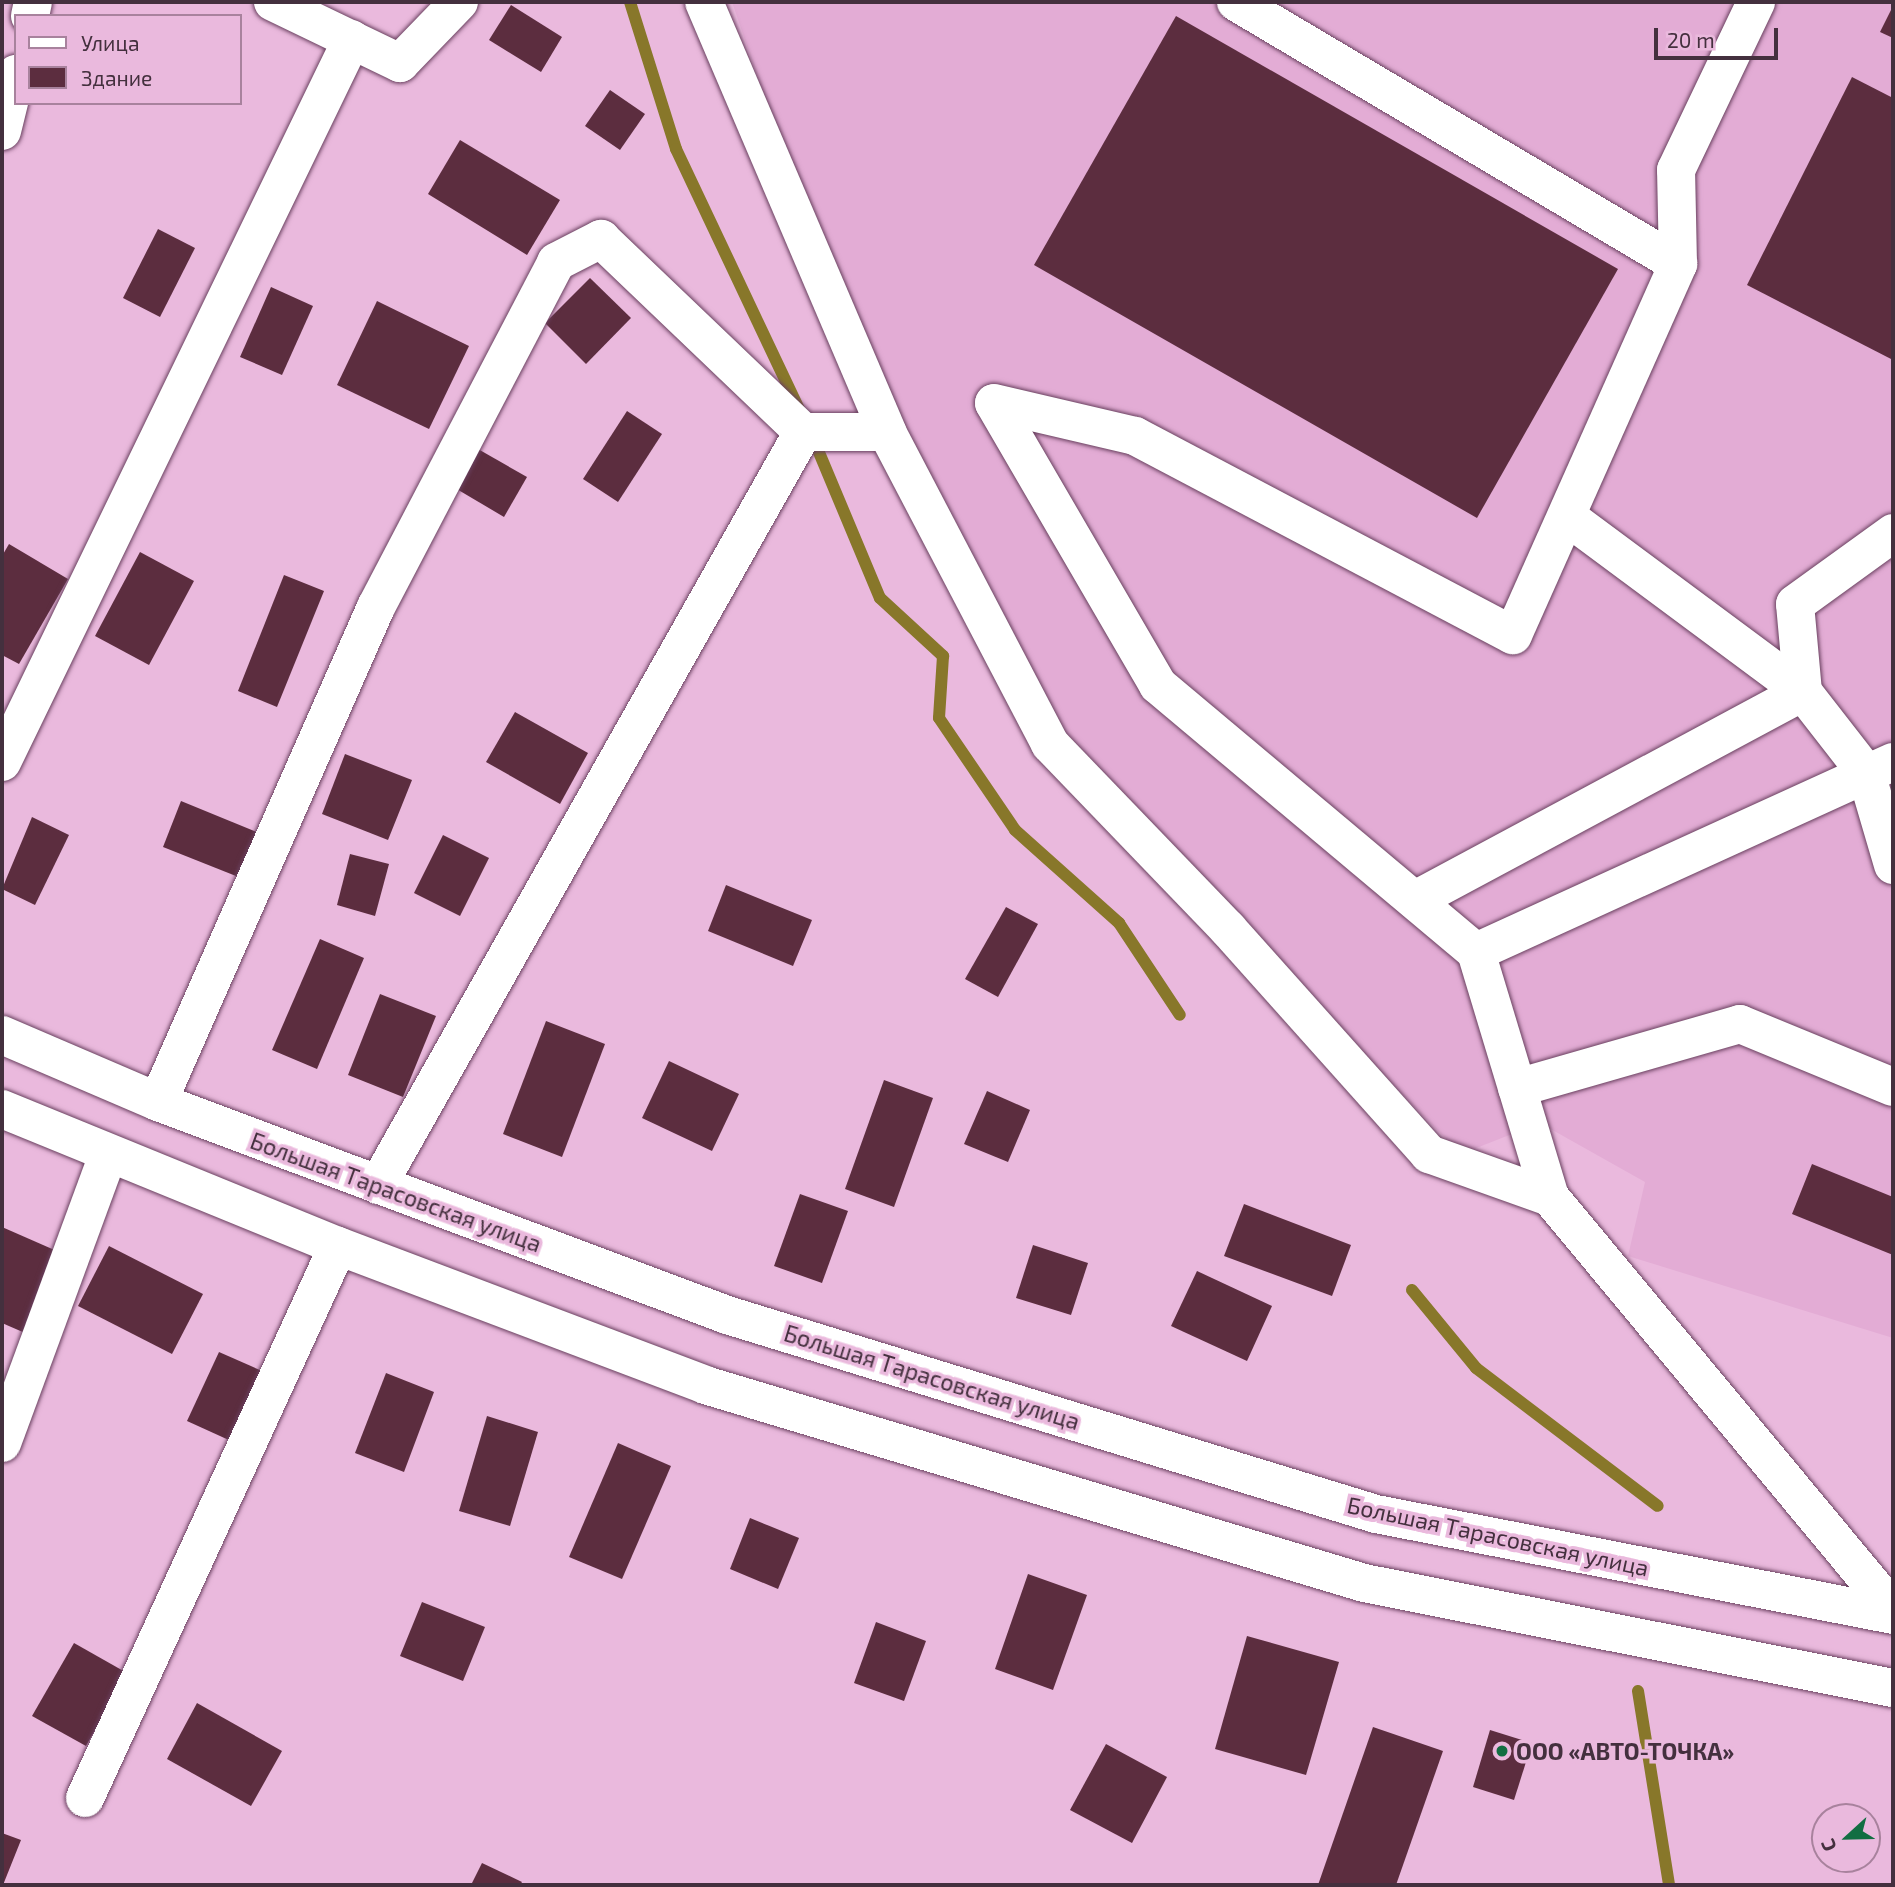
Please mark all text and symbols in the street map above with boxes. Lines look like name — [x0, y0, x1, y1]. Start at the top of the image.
legend — [14, 14, 242, 105]
scale bar — [1657, 14, 1781, 58]
text: 20 m — [1667, 27, 1715, 52]
text: Улица — [81, 30, 140, 55]
text: Здание — [81, 65, 152, 90]
street label: Большая Тарасовская улица — [247, 1126, 545, 1258]
street label: Большая Тарасовская улица — [781, 1319, 1083, 1435]
street label: Большая Тарасовская улица — [1345, 1491, 1651, 1581]
place label: ООО «АВТО-ТОЧКА» — [1516, 1737, 1734, 1765]
marker: ООО «АВТО-ТОЧКА» — [1494, 1743, 1510, 1759]
north arrow — [1811, 1803, 1881, 1873]
text: С — [1815, 1836, 1841, 1855]

